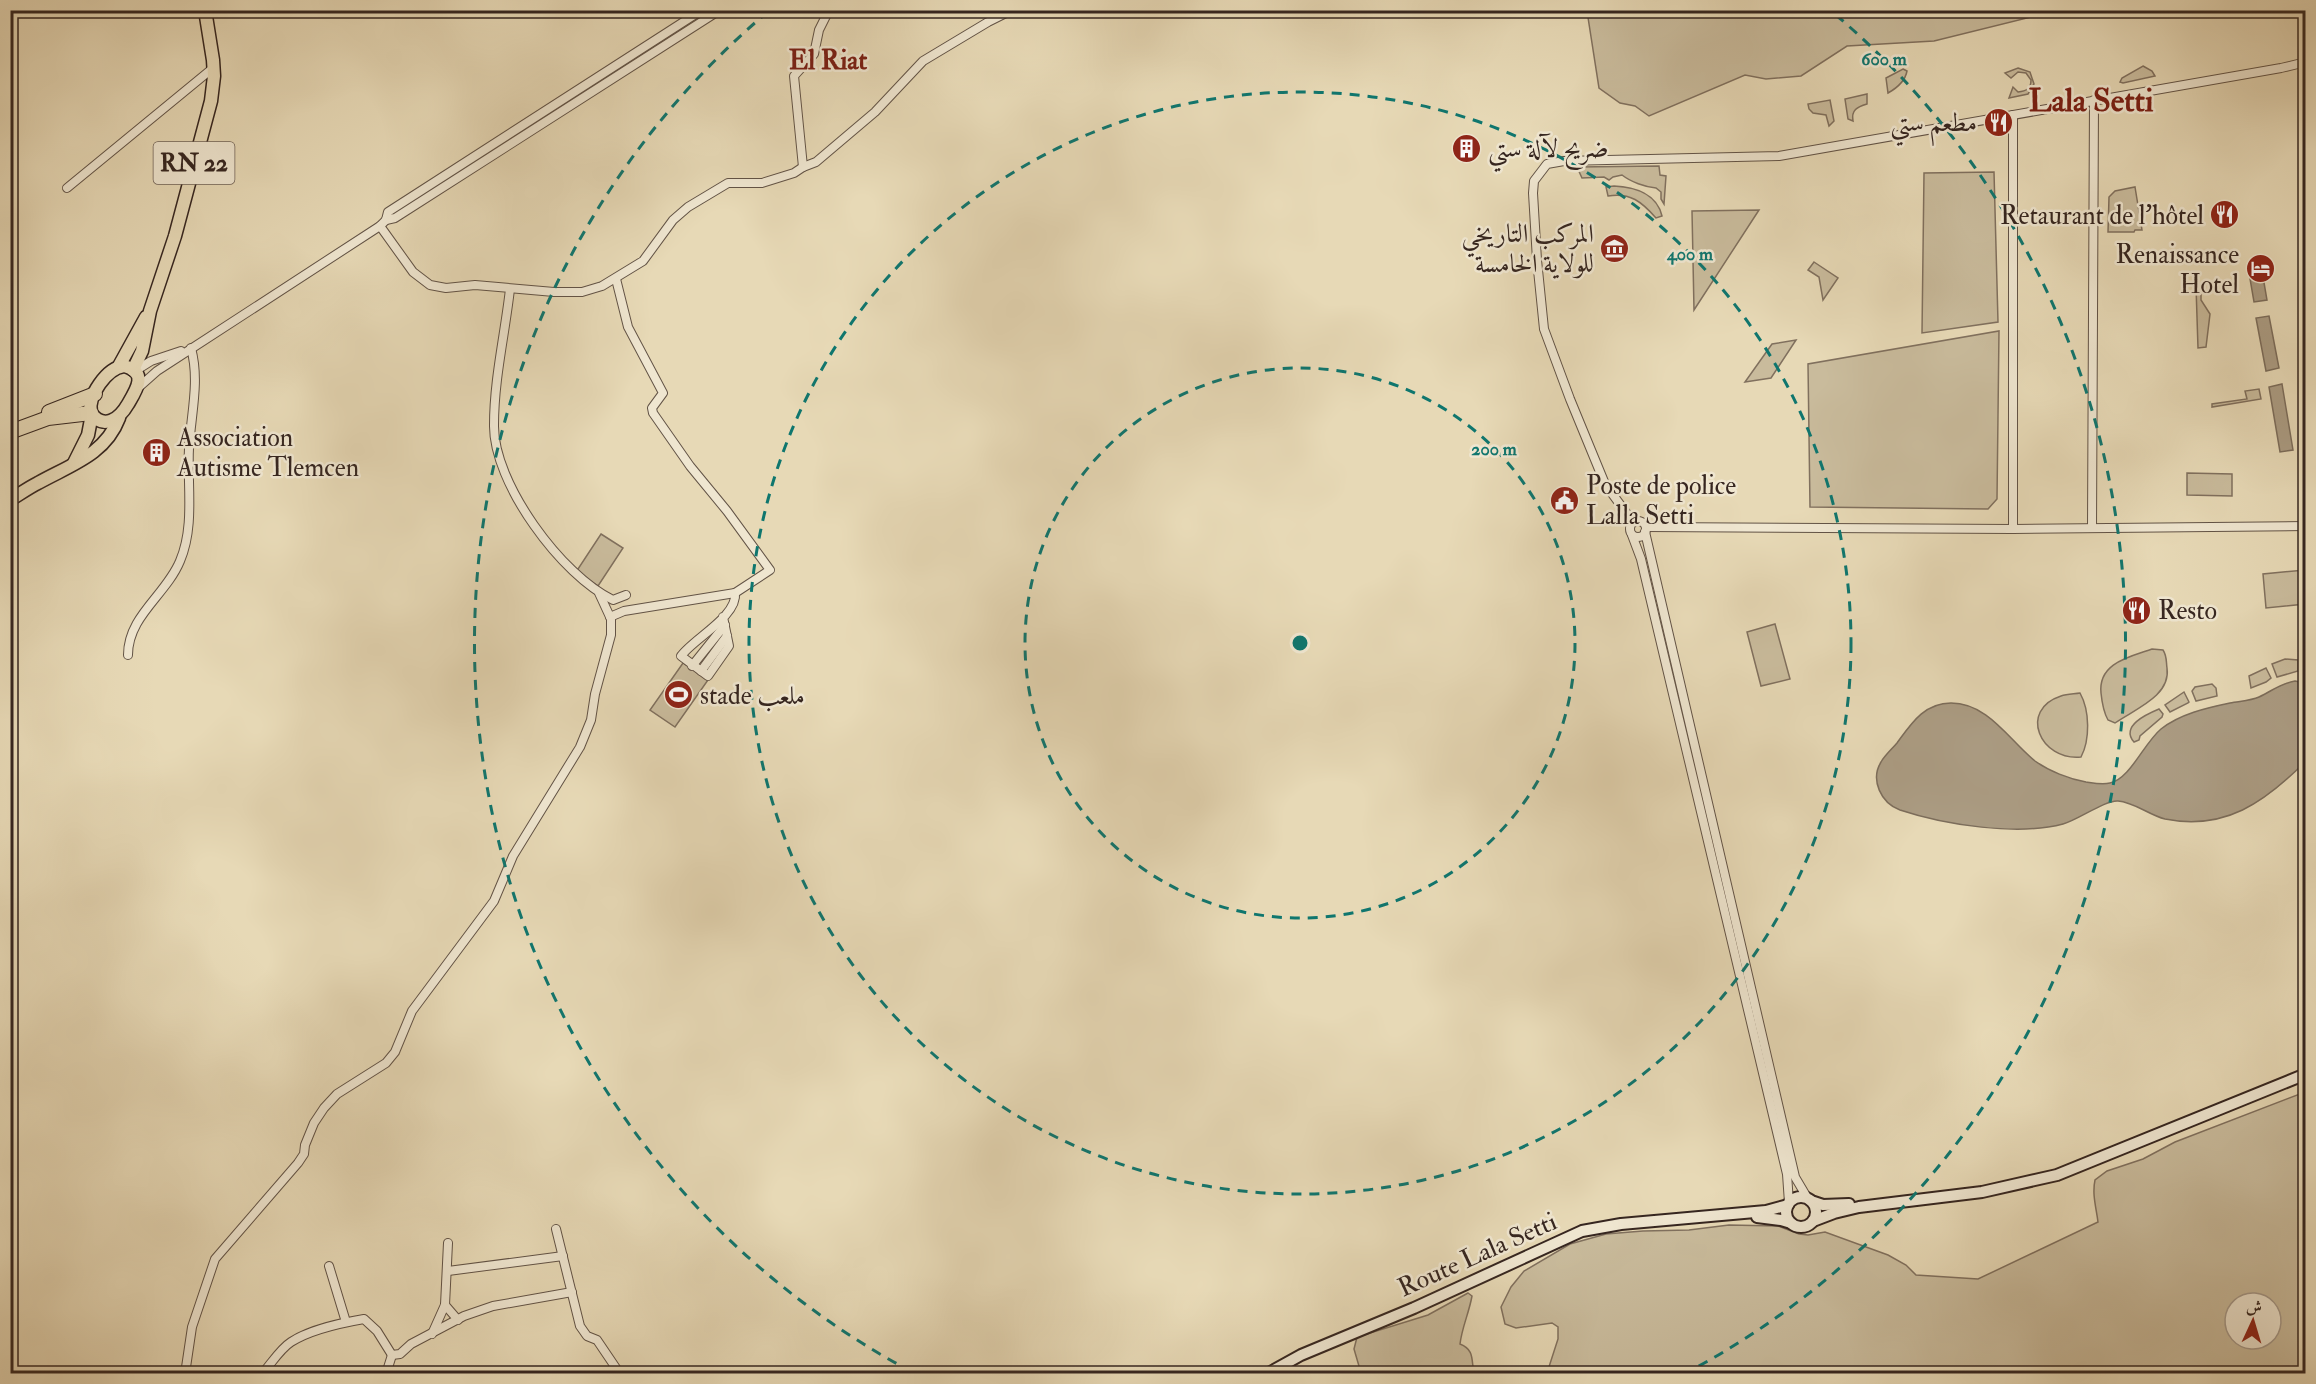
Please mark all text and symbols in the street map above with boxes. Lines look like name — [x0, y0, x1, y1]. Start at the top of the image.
district label: El Riat — [789, 44, 867, 77]
text: 600 m — [1861, 48, 1908, 71]
district label: Lala Setti — [2029, 81, 2154, 121]
restaurant icon: مطعم ستي — [1982, 106, 2014, 138]
place label: مطعم ستي — [1890, 107, 1977, 147]
building icon: ضريح لآلة ستي — [1451, 132, 1483, 164]
place label: ضريح لآلة ستي — [1488, 133, 1609, 172]
road number: RN 22 — [154, 142, 234, 184]
restaurant icon: Retaurant de l'hôtel — [2209, 199, 2241, 231]
place label: Retaurant de l'hôtel — [2000, 200, 2204, 232]
place label: المركب التاريخي للولاية الخامسة — [1462, 218, 1594, 280]
museum icon: المركب التاريخي للولاية الخامسة — [1599, 232, 1631, 264]
place label: Renaissance Hotel — [2116, 239, 2239, 301]
text: 400 m — [1666, 243, 1714, 266]
hotel icon: Renaissance Hotel — [2244, 253, 2276, 285]
place label: Association Autisme Tlemcen — [176, 422, 359, 484]
building icon: Association Autisme Tlemcen — [140, 436, 172, 468]
text: 200 m — [1471, 438, 1518, 461]
place label: Poste de police Lalla Setti — [1586, 470, 1736, 532]
public building icon: Poste de police Lalla Setti — [1549, 484, 1581, 516]
restaurant icon: Resto — [2121, 594, 2153, 626]
place label: Resto — [2158, 595, 2217, 627]
centre of rings — [1290, 633, 1310, 653]
sports icon: stade ملعب — [663, 679, 695, 711]
place label: stade ملعب — [700, 680, 805, 712]
street label: Route Lala Setti — [1393, 1206, 1562, 1304]
north arrow — [2223, 1291, 2283, 1351]
text: ش — [2245, 1297, 2263, 1318]

